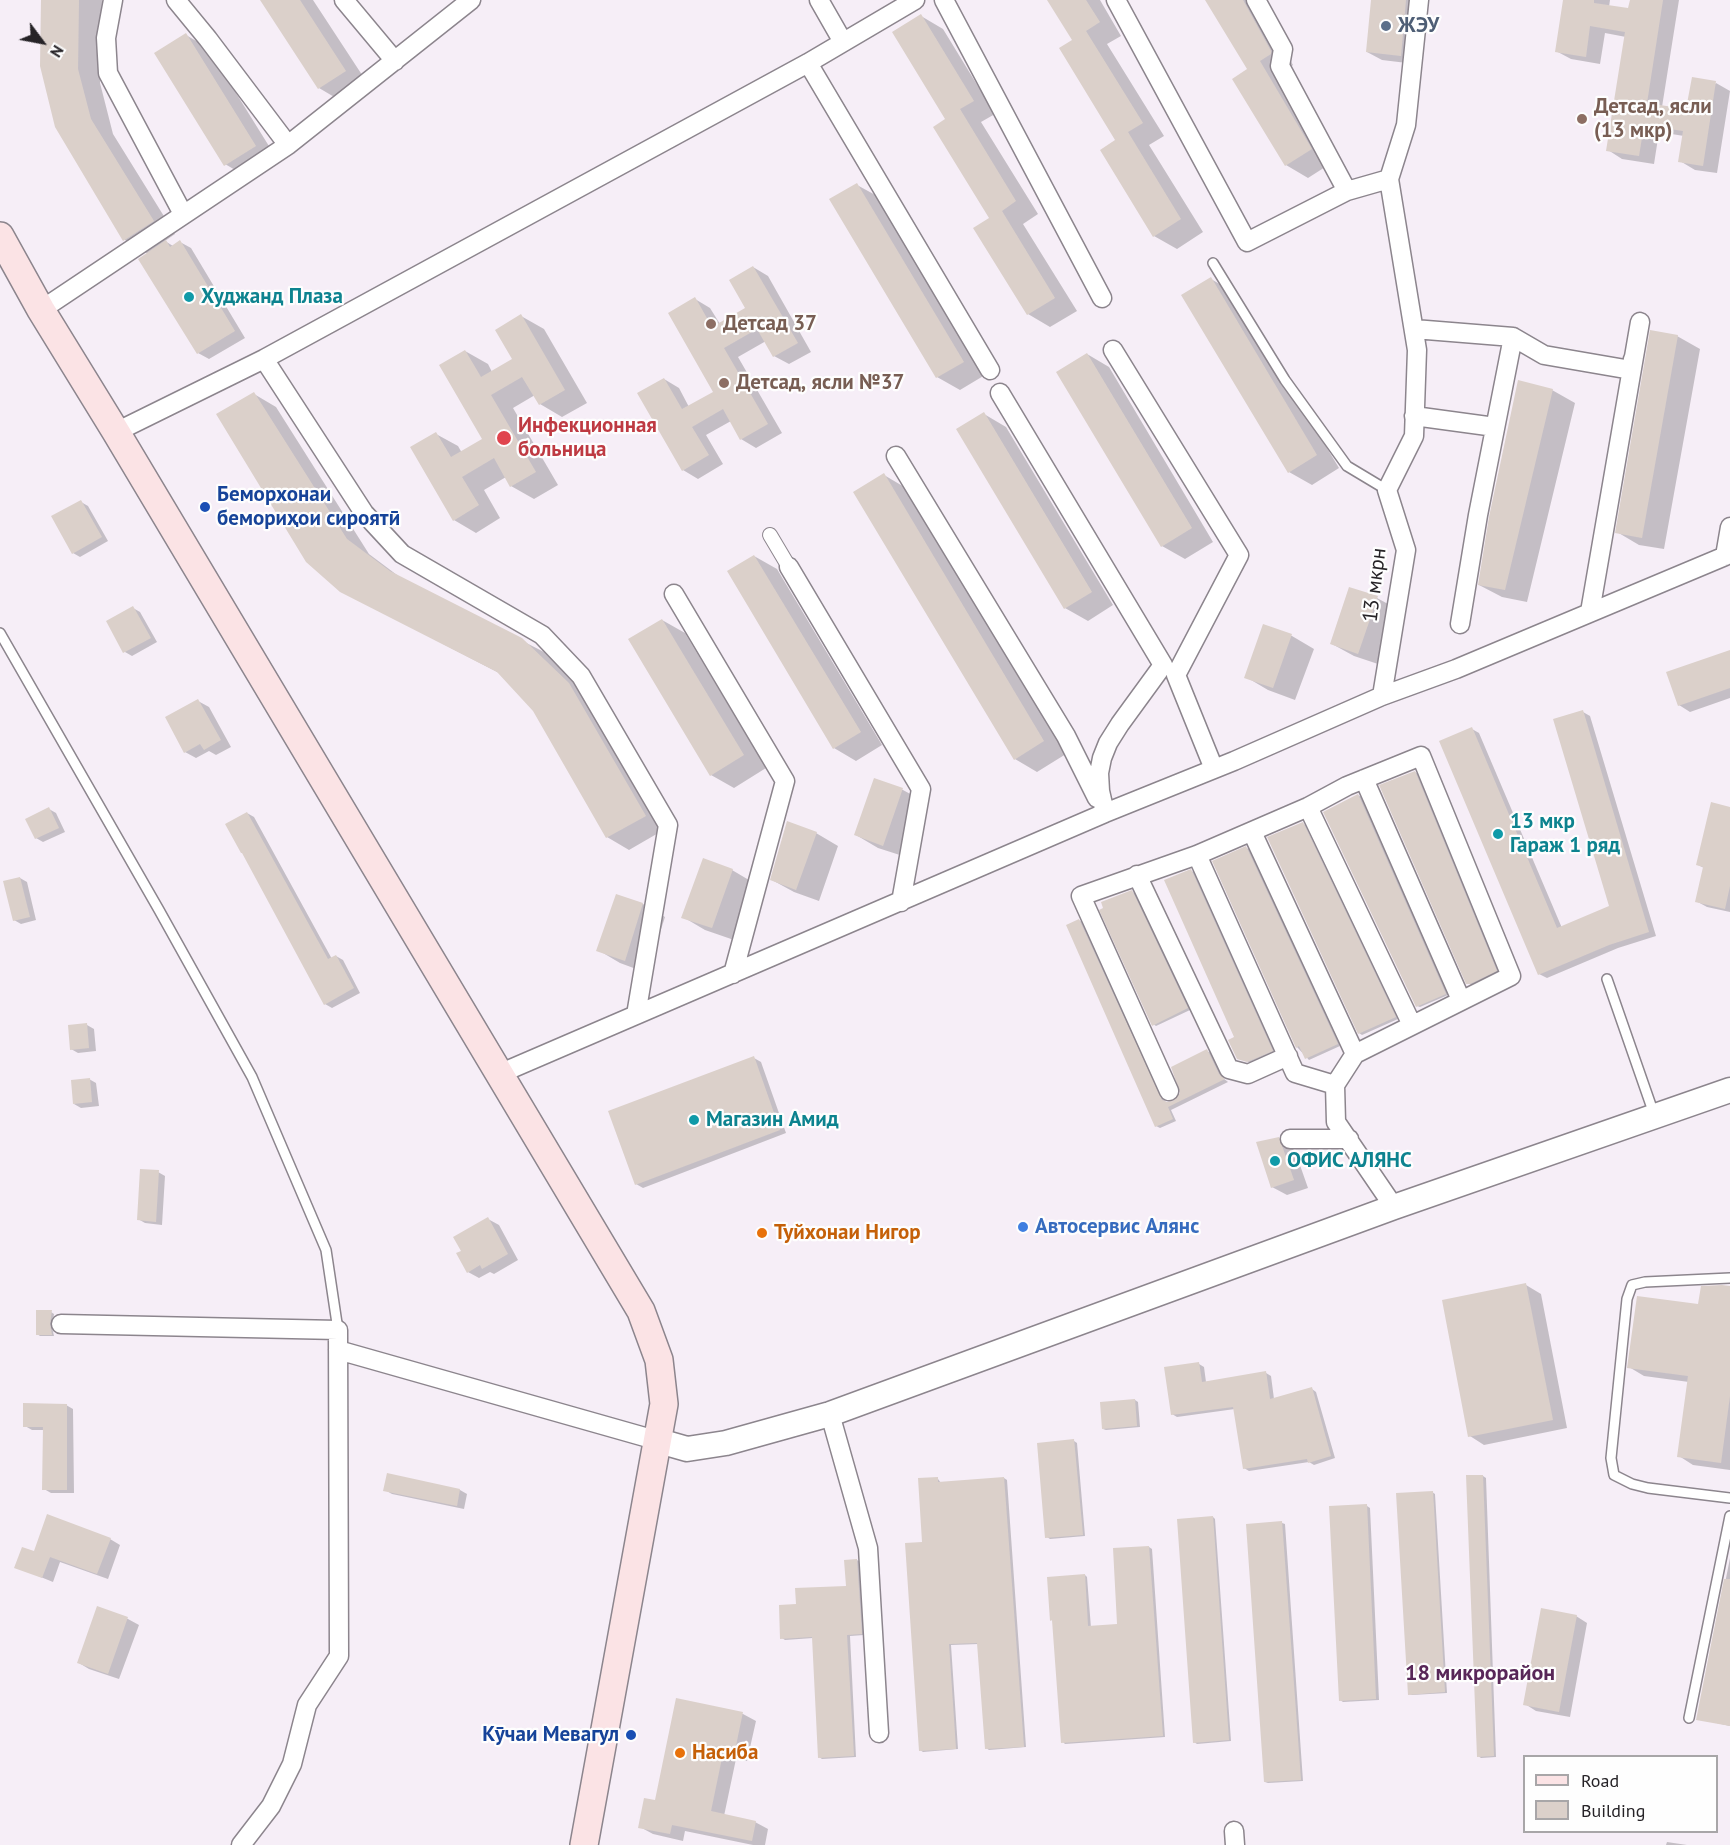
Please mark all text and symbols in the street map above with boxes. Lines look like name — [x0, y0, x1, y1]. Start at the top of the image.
north arrow — [12, 12, 72, 72]
place label: ЖЭУ — [1398, 13, 1439, 39]
marker: ЖЭУ — [1379, 19, 1393, 33]
text: N — [46, 42, 69, 61]
place label: Детсад, ясли (13 мкр) — [1594, 94, 1712, 144]
marker: Детсад, ясли (13 мкр) — [1575, 112, 1589, 126]
place label: Худжанд Плаза — [201, 284, 343, 310]
marker: Худжанд Плаза — [182, 290, 196, 304]
place label: Детсад 37 — [723, 311, 817, 337]
marker: Детсад 37 — [704, 317, 718, 331]
place label: Детсад, ясли №37 — [736, 370, 905, 396]
marker: Детсад, ясли №37 — [717, 376, 731, 390]
place label: Инфекционная больница — [518, 413, 657, 463]
marker: Инфекционная больница — [495, 429, 513, 447]
place label: Беморхонаи бемориҳои сироятӣ — [217, 482, 400, 532]
marker: Беморхонаи бемориҳои сироятӣ — [198, 500, 212, 514]
street label: 13 мкрн — [1358, 546, 1392, 624]
place label: 13 мкр Гараж 1 ряд — [1510, 809, 1620, 859]
marker: 13 мкр Гараж 1 ряд — [1491, 827, 1505, 841]
place label: Магазин Амид — [706, 1107, 839, 1133]
marker: Магазин Амид — [687, 1113, 701, 1127]
place label: ОФИС АЛЯНС — [1287, 1148, 1412, 1174]
marker: ОФИС АЛЯНС — [1268, 1154, 1282, 1168]
place label: Автосервис Алянс — [1035, 1214, 1199, 1240]
place label: Туйхонаи Нигор — [774, 1220, 921, 1246]
marker: Автосервис Алянс — [1016, 1220, 1030, 1234]
marker: Туйхонаи Нигор — [755, 1226, 769, 1240]
district label: 18 микрорайон — [1405, 1661, 1555, 1687]
place label: Кӯчаи Мевагул — [482, 1722, 619, 1748]
marker: Кӯчаи Мевагул — [624, 1728, 638, 1742]
place label: Насиба — [692, 1740, 758, 1766]
marker: Насиба — [673, 1746, 687, 1760]
legend — [1523, 1755, 1718, 1833]
text: Road — [1581, 1769, 1619, 1792]
text: Building — [1581, 1799, 1645, 1822]

